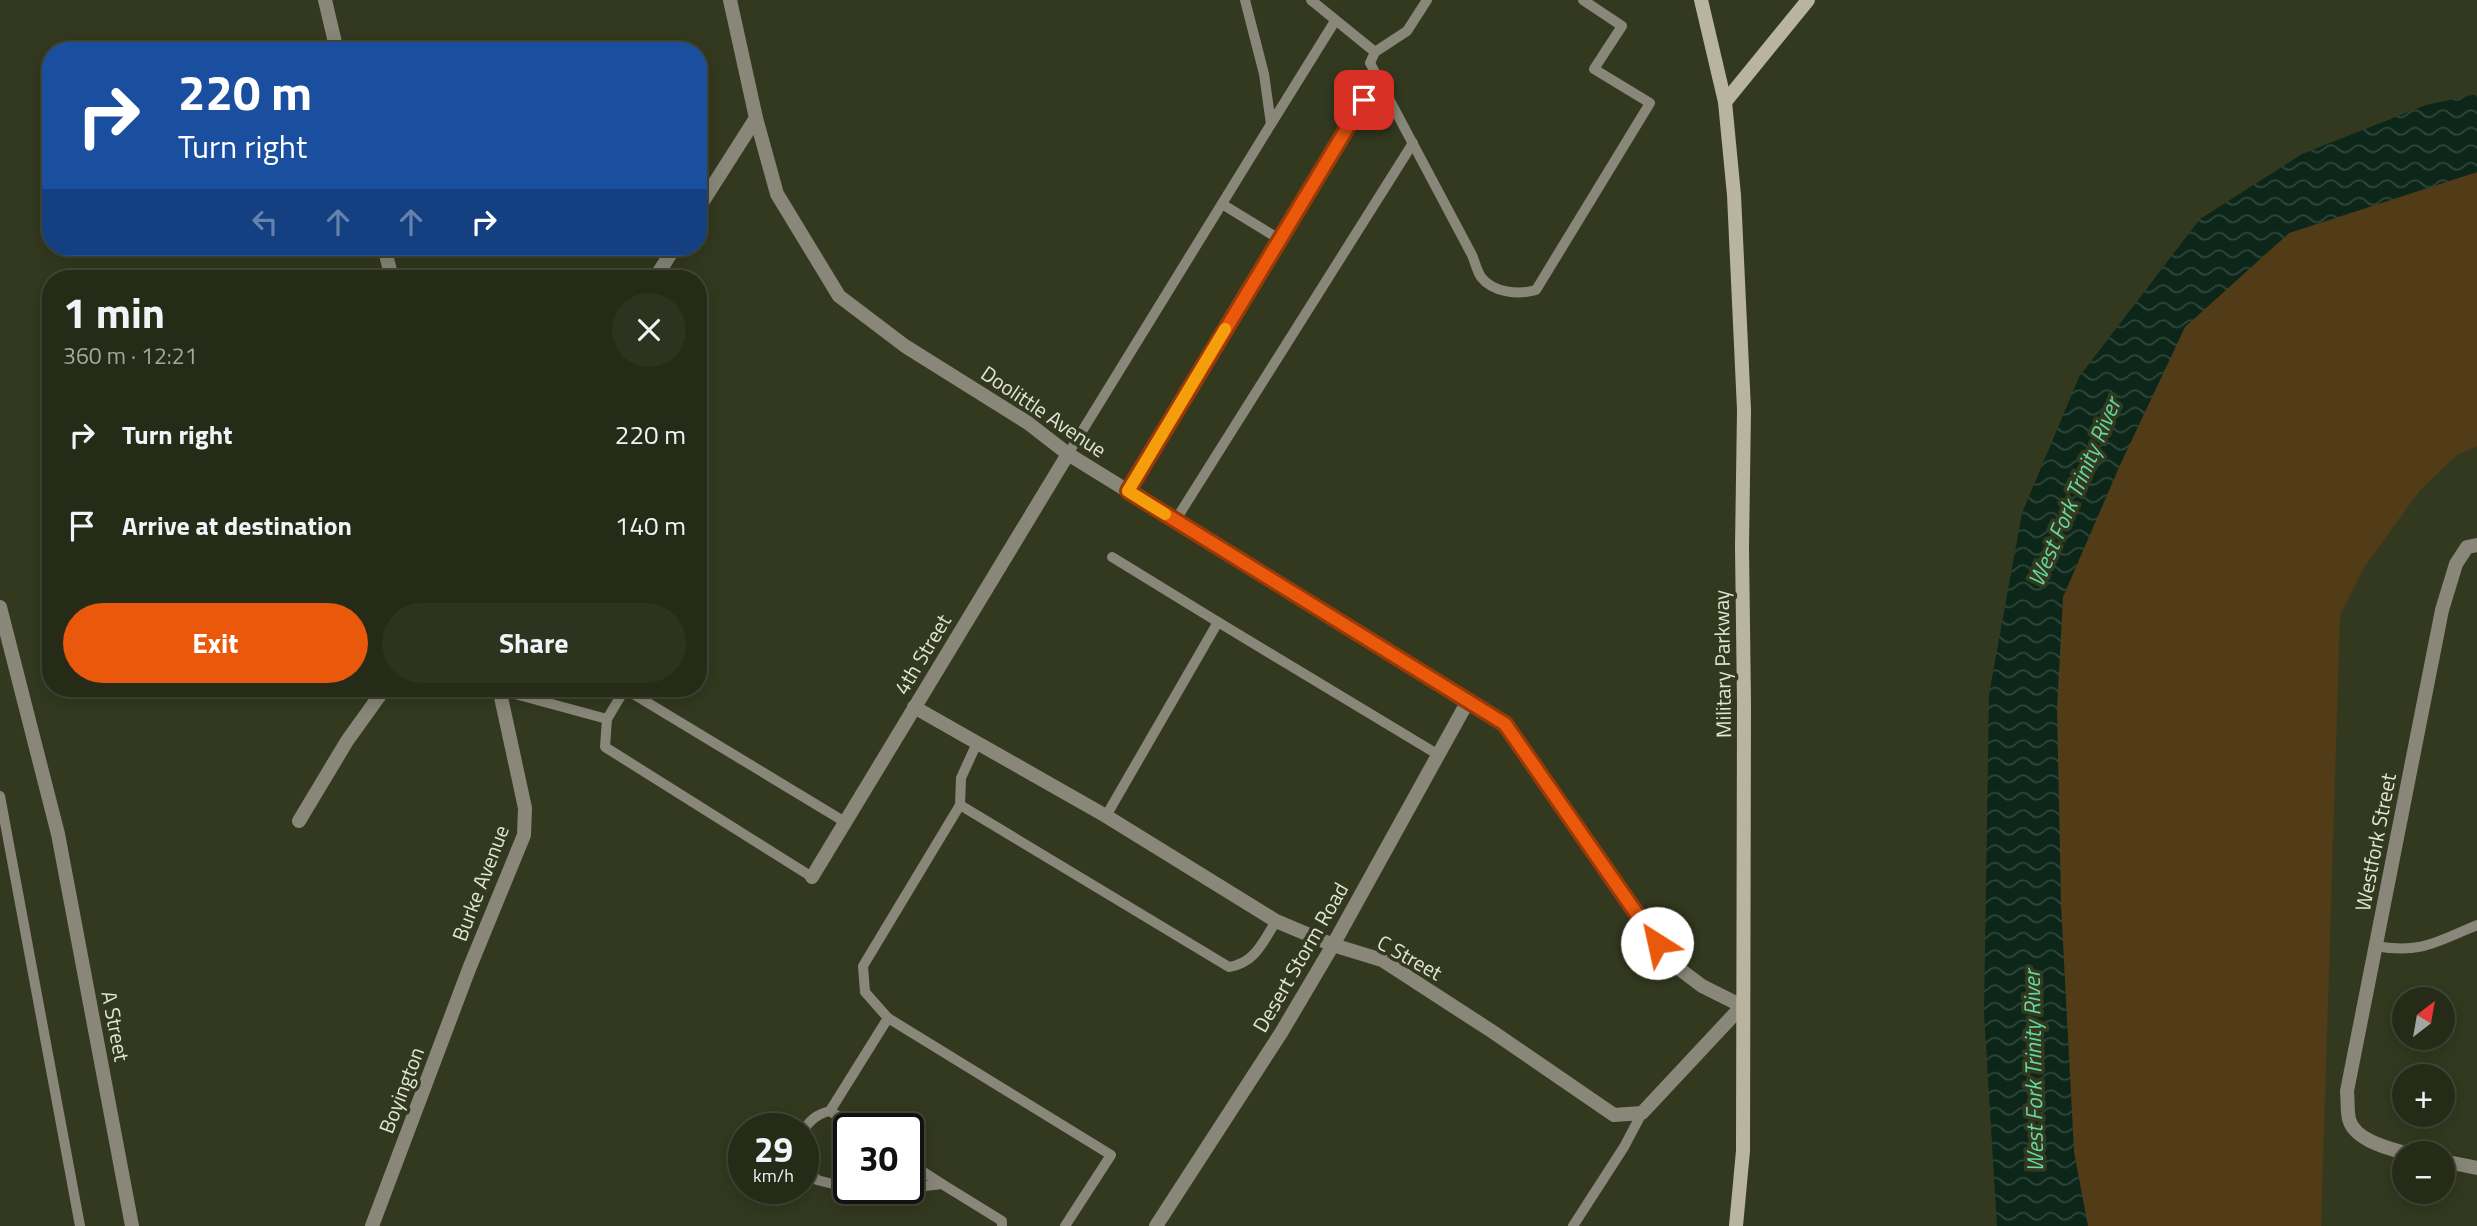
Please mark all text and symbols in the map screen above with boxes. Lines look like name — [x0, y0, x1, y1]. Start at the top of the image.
text: 220 m — [178, 54, 312, 129]
icon: right — [63, 70, 154, 161]
pin — [1334, 70, 1394, 130]
icon: arrive — [1345, 81, 1383, 119]
text: Turn right — [178, 122, 307, 170]
icon: left — [246, 203, 284, 241]
icon: ahead — [319, 203, 357, 241]
icon: ahead — [392, 203, 430, 241]
icon: right — [465, 203, 503, 241]
text: 1 min — [63, 280, 165, 344]
button: close — [612, 293, 686, 367]
text: 360 m · 12:21 — [63, 338, 198, 373]
street label: Doolittle Avenue — [975, 357, 1113, 465]
water label: West Fork Trinity River — [2018, 390, 2131, 592]
text: Turn right — [122, 415, 233, 454]
text: 220 m — [615, 415, 686, 454]
icon: right — [63, 416, 101, 454]
text: Arrive at destination — [122, 506, 352, 545]
text: 140 m — [615, 506, 686, 545]
icon: arrive — [63, 507, 101, 545]
street label: Military Parkway — [1705, 590, 1739, 738]
button: Exit — [63, 603, 368, 683]
button: Share — [382, 603, 686, 683]
street label: 4th Street — [885, 607, 959, 700]
street label: Westfork Street — [2346, 770, 2404, 914]
street label: Burke Avenue — [443, 820, 517, 946]
street label: Desert Storm Road — [1244, 876, 1356, 1038]
position arrow — [1620, 906, 1694, 980]
street label: C Street — [1372, 926, 1449, 988]
water label: West Fork Trinity River — [2014, 967, 2052, 1172]
north arrow — [2392, 987, 2455, 1050]
map controls — [2392, 987, 2455, 1204]
street label: A Street — [93, 988, 139, 1065]
street label: Boyington — [370, 1042, 432, 1138]
button: + — [2392, 1064, 2455, 1127]
speed limit sign: 30 — [833, 1113, 924, 1204]
text: 29 — [754, 1122, 793, 1176]
button: − — [2392, 1141, 2455, 1204]
text: km/h — [753, 1162, 794, 1189]

